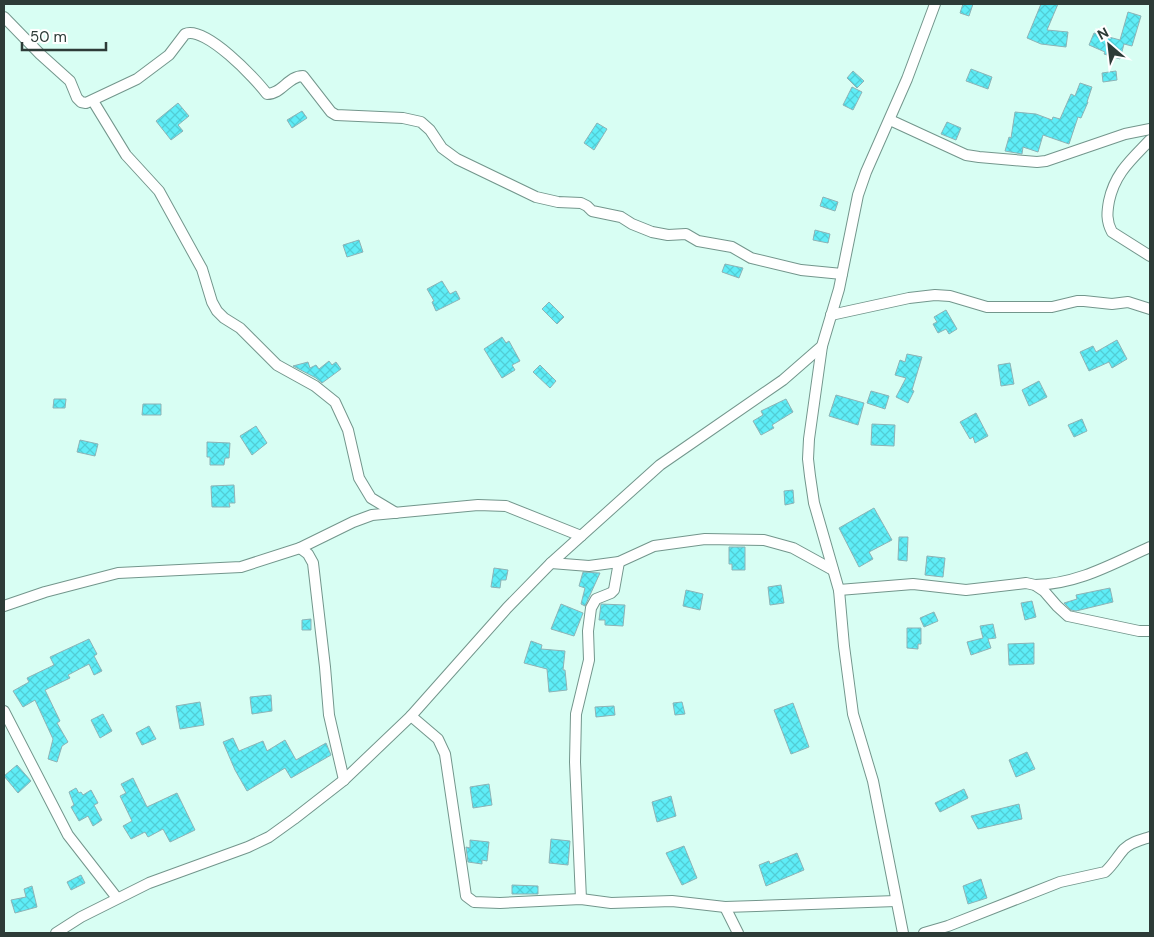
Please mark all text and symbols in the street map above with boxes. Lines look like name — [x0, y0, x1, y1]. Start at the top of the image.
scale bar — [22, 20, 106, 52]
north arrow — [1084, 20, 1134, 70]
text: N — [1094, 23, 1112, 44]
text: 50 m — [30, 27, 67, 47]

